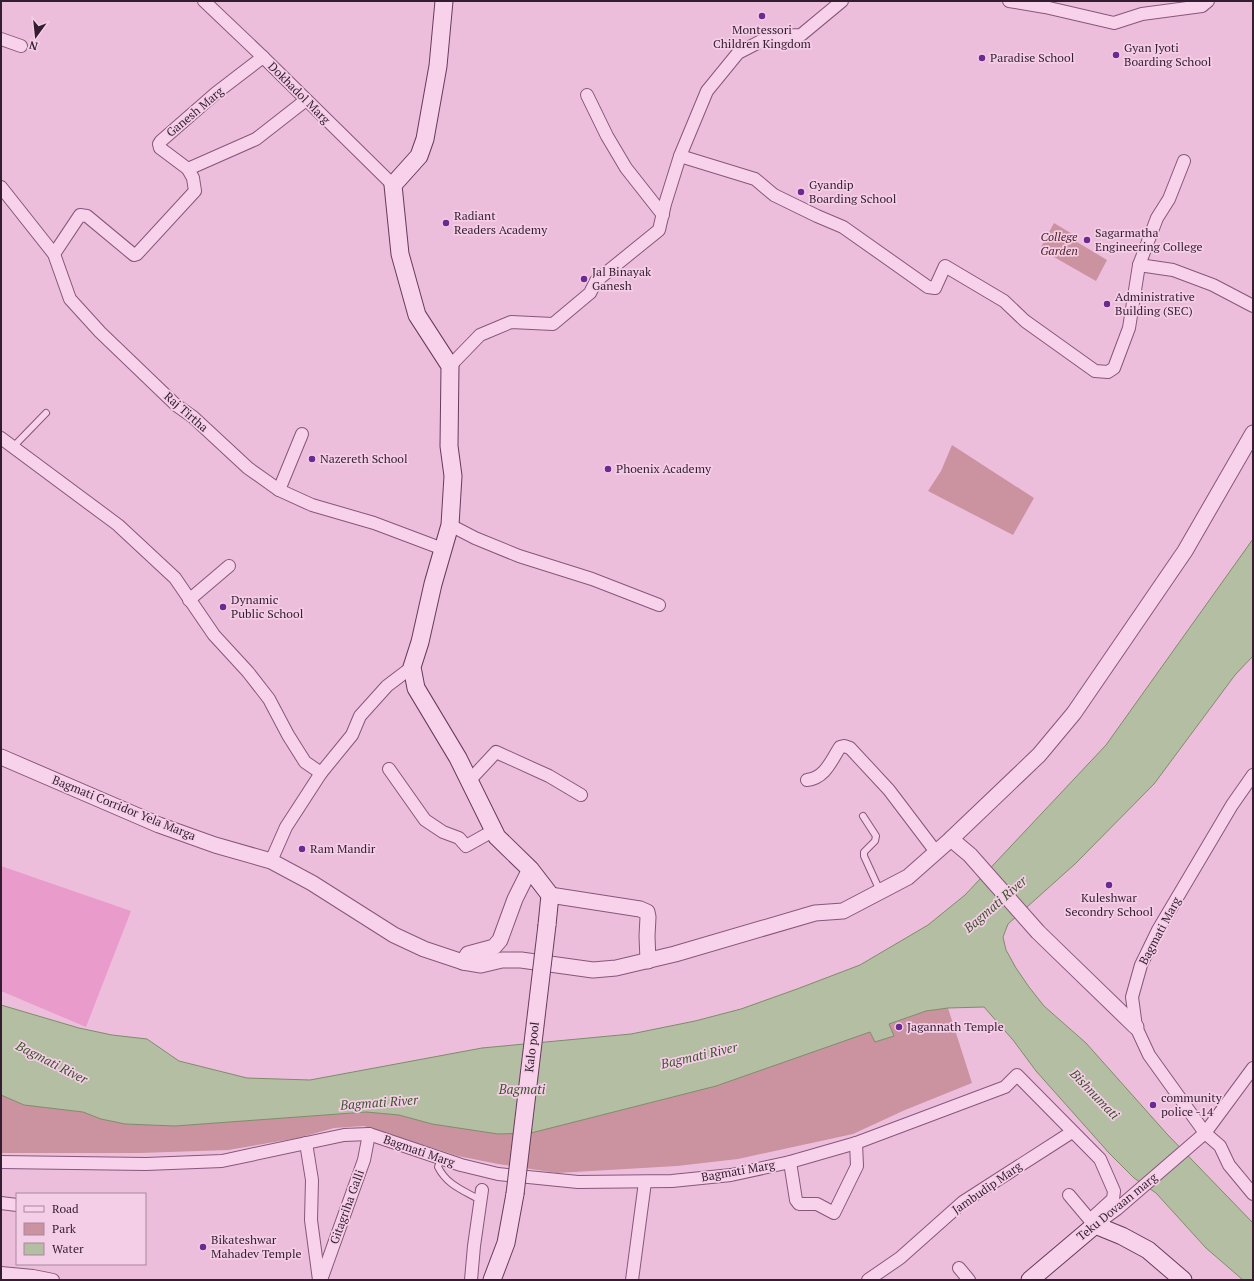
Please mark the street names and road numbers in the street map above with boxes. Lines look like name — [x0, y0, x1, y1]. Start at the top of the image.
street label: Dokhadol Marg — [265, 58, 334, 127]
street label: Ganesh Marg — [163, 83, 227, 140]
street label: Raj Tirtha — [161, 388, 211, 435]
street label: Bagmati Corridor Yela Marga — [50, 772, 198, 843]
street label: Bagmati Marg — [1135, 894, 1184, 967]
street label: Kalo pool — [521, 1021, 542, 1073]
street label: Bagmati Marg — [381, 1131, 457, 1170]
street label: Bagmati Marg — [700, 1157, 777, 1184]
street label: Jambudip Marg — [949, 1158, 1025, 1217]
street label: Gitagriha Galli — [326, 1167, 367, 1246]
street label: Teku Dovaan marg — [1073, 1169, 1160, 1244]

